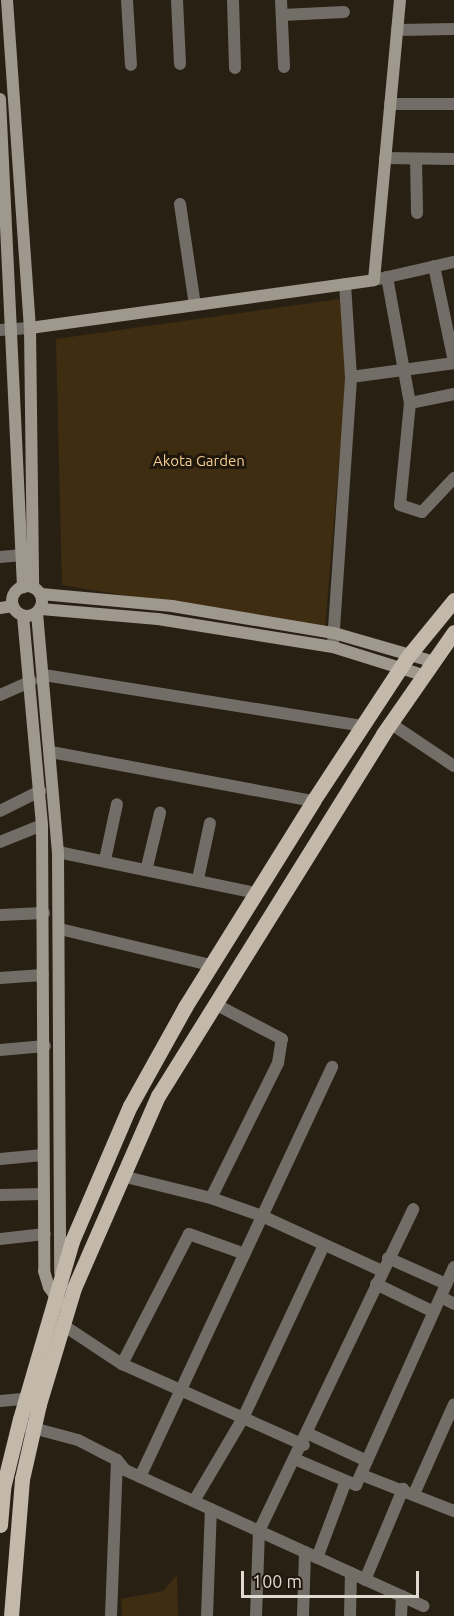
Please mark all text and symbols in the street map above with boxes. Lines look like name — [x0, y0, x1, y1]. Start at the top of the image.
park label: Akota Garden — [153, 452, 245, 470]
scale bar — [244, 1559, 422, 1597]
text: 100 m — [252, 1571, 302, 1591]

